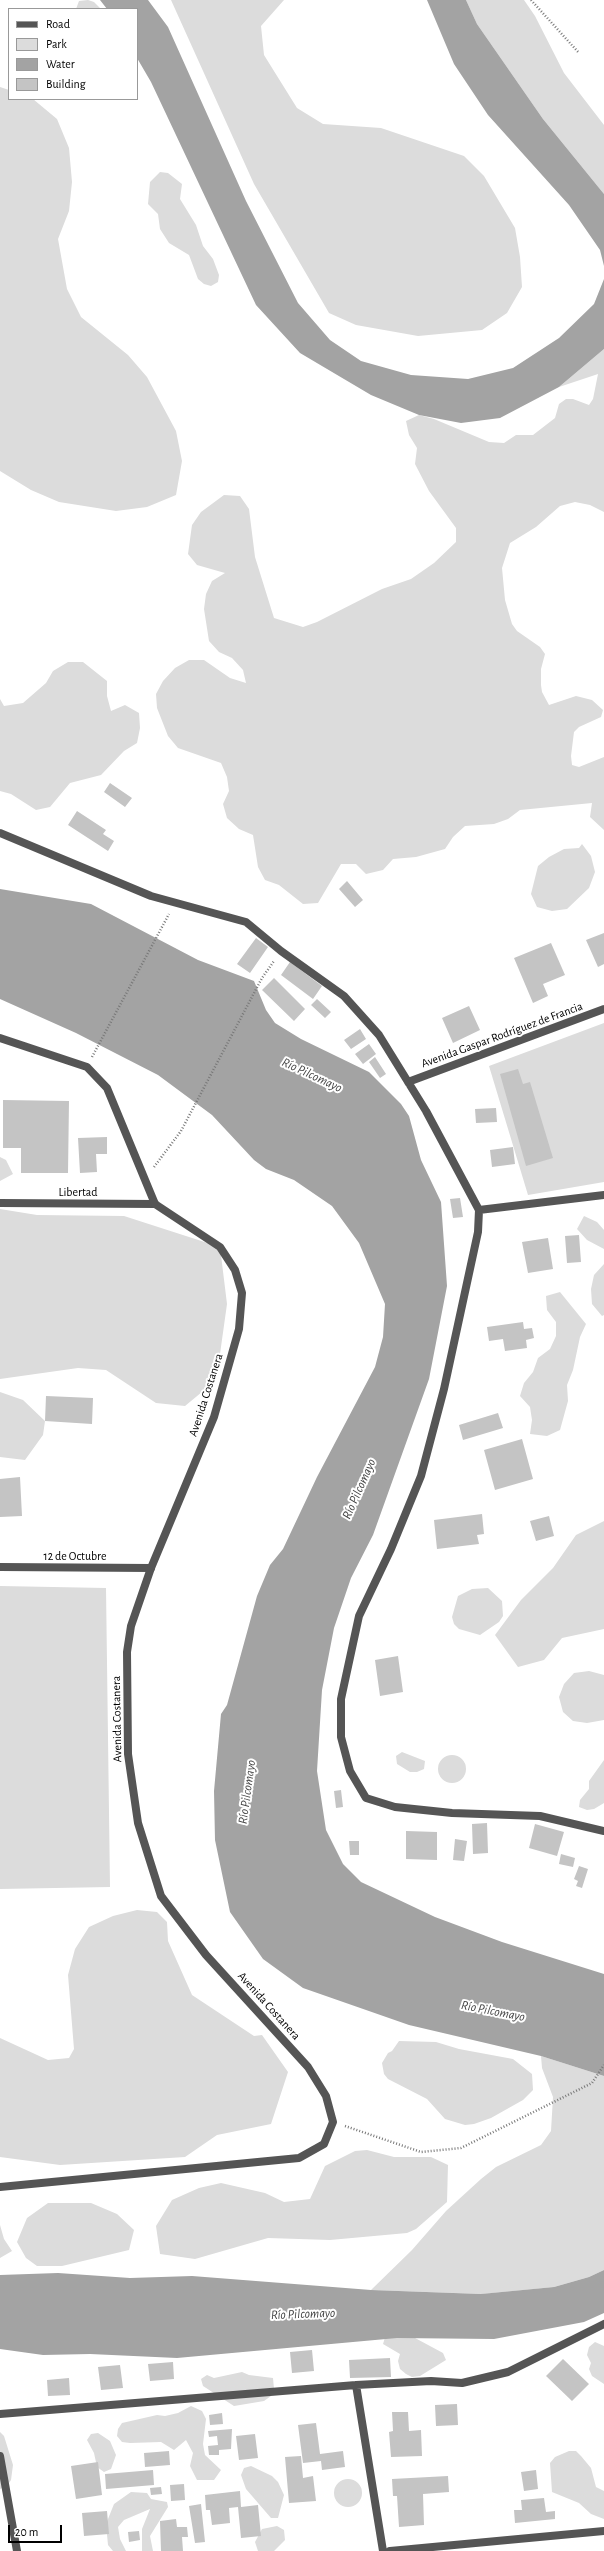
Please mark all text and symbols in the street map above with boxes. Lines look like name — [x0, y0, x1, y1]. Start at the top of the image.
legend — [8, 8, 138, 100]
text: Road — [46, 18, 70, 30]
text: Park — [46, 38, 67, 50]
text: Water — [46, 58, 75, 70]
text: Building — [46, 78, 86, 90]
street label: Avenida Gaspar Rodríguez de Francia — [419, 999, 585, 1071]
water label: Río Pilcomayo — [279, 1054, 345, 1096]
street label: Libertad — [58, 1185, 98, 1199]
street label: Avenida Costanera — [186, 1352, 226, 1438]
water label: Río Pilcomayo — [339, 1456, 379, 1522]
street label: 12 de Octubre — [44, 1549, 106, 1563]
street label: Avenida Costanera — [109, 1676, 125, 1762]
water label: Río Pilcomayo — [235, 1759, 259, 1825]
street label: Avenida Costanera — [235, 1969, 303, 2043]
water label: Río Pilcomayo — [460, 1997, 526, 2025]
water label: Río Pilcomayo — [271, 2305, 335, 2323]
scale bar — [10, 2517, 64, 2543]
text: 20 m — [15, 2526, 38, 2538]

